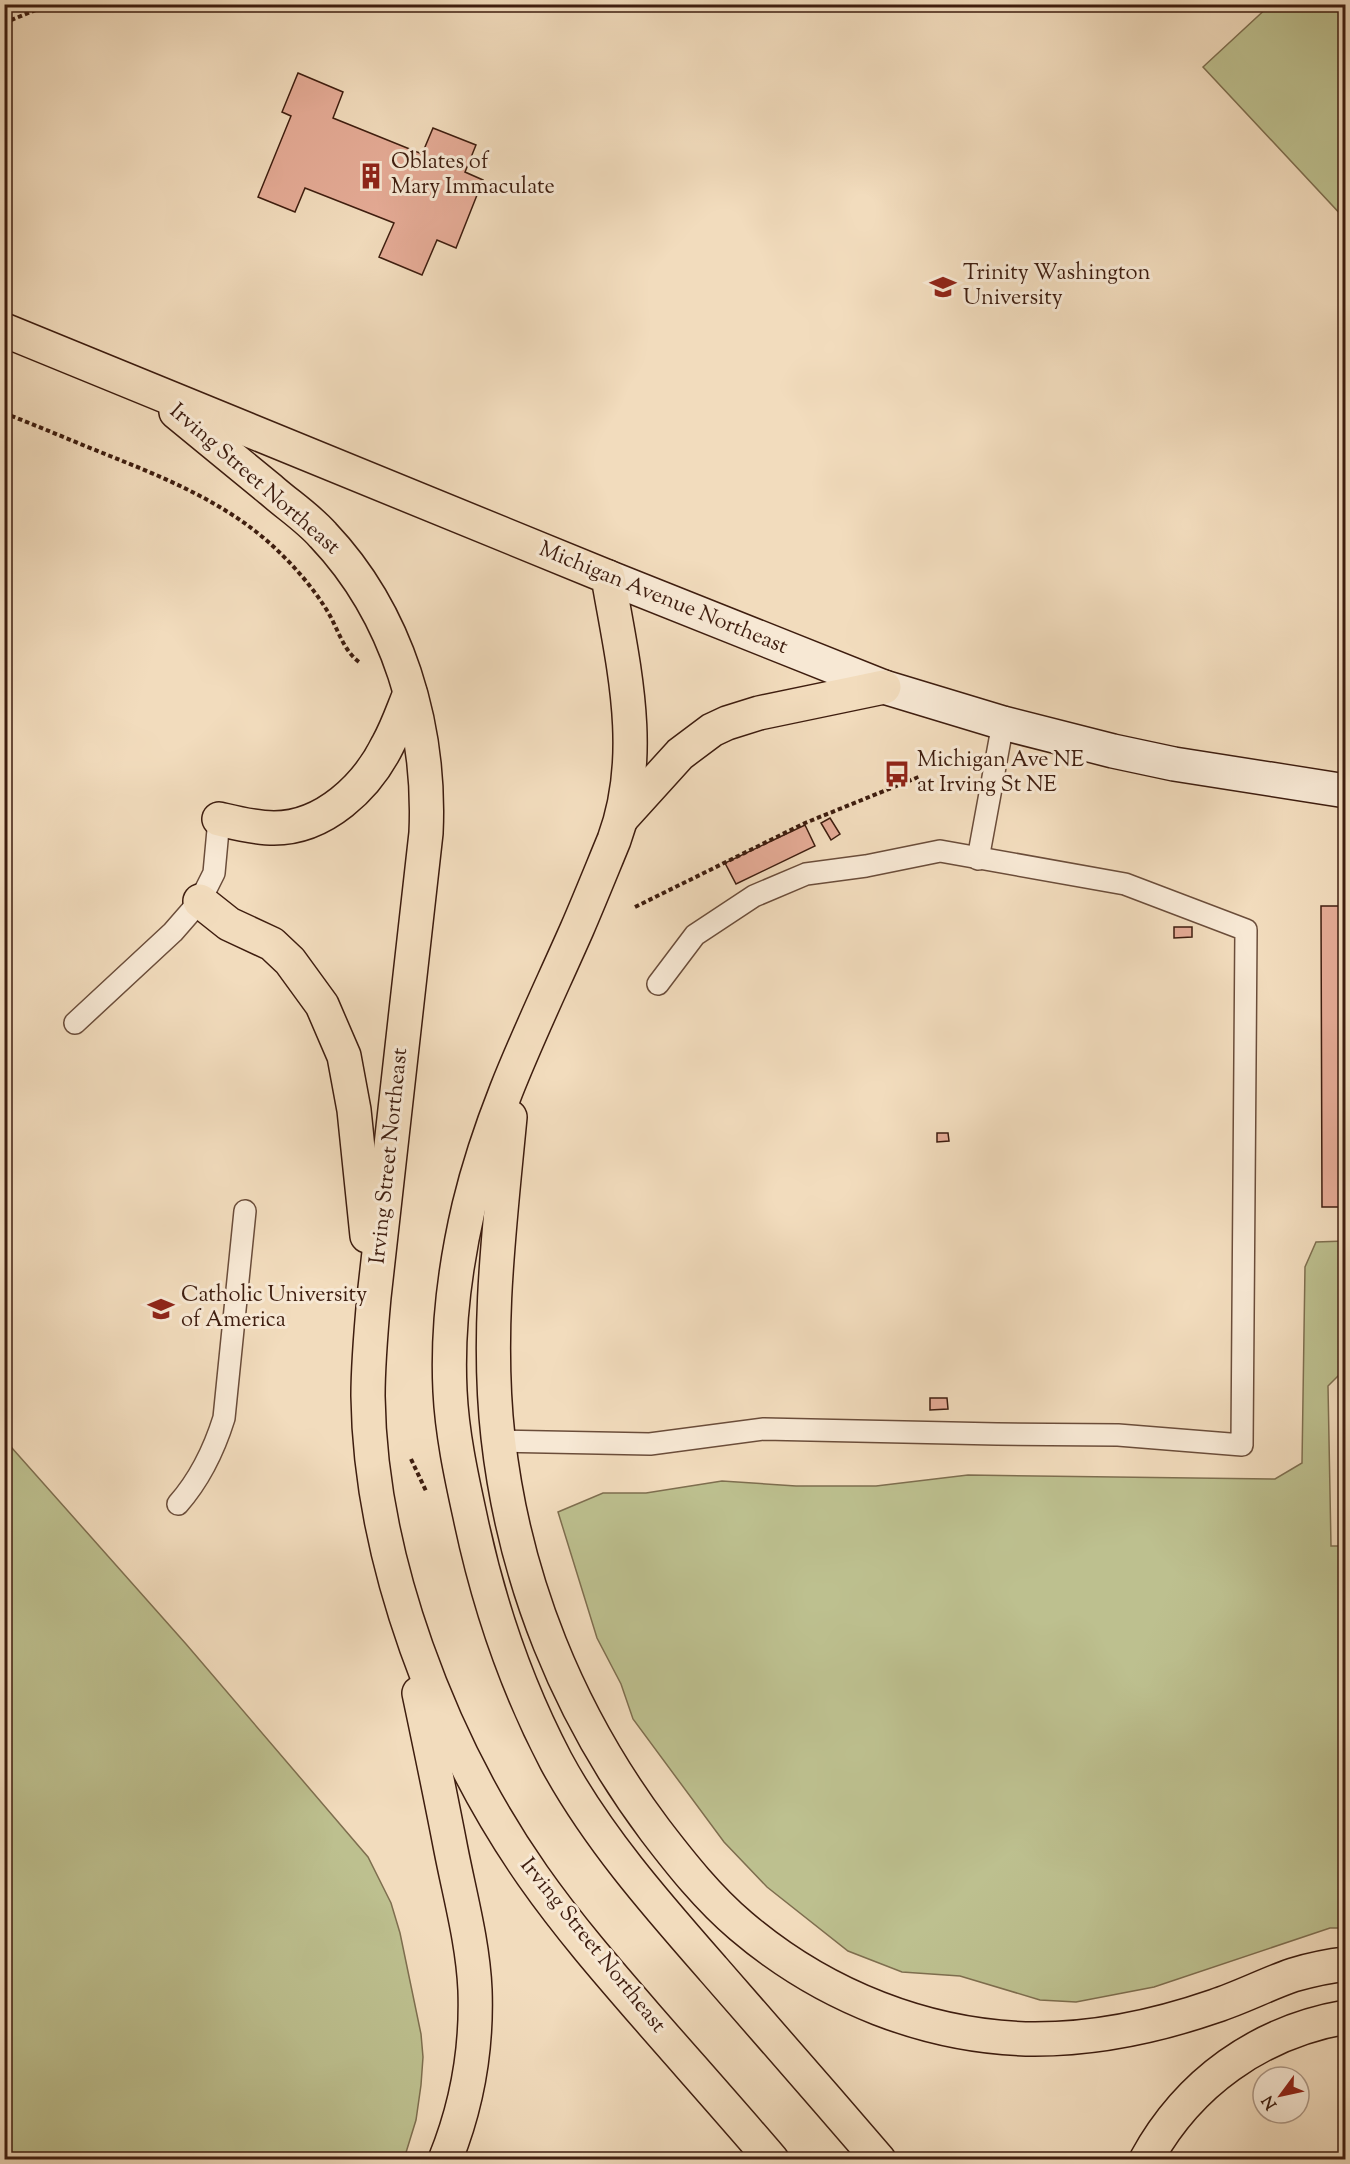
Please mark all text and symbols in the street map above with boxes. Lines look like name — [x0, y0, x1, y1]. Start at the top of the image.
place label: Oblates of Mary Immaculate — [391, 147, 555, 204]
building icon: Oblates of Mary Immaculate — [356, 161, 386, 191]
place label: Trinity Washington University — [963, 258, 1151, 315]
school or university icon: Trinity Washington University — [928, 272, 958, 302]
street label: Irving Street Northeast — [162, 397, 347, 564]
street label: Michigan Avenue Northeast — [534, 534, 793, 664]
place label: Michigan Ave NE at Irving St NE — [917, 745, 1084, 802]
bus stop icon: Michigan Ave NE at Irving St NE — [882, 759, 912, 789]
street label: Irving Street Northeast — [363, 1046, 417, 1266]
place label: Catholic University of America — [181, 1280, 367, 1337]
school or university icon: Catholic University of America — [146, 1294, 176, 1324]
street label: Irving Street Northeast — [511, 1852, 673, 2041]
north arrow — [1251, 2065, 1311, 2125]
text: N — [1257, 2090, 1284, 2113]

